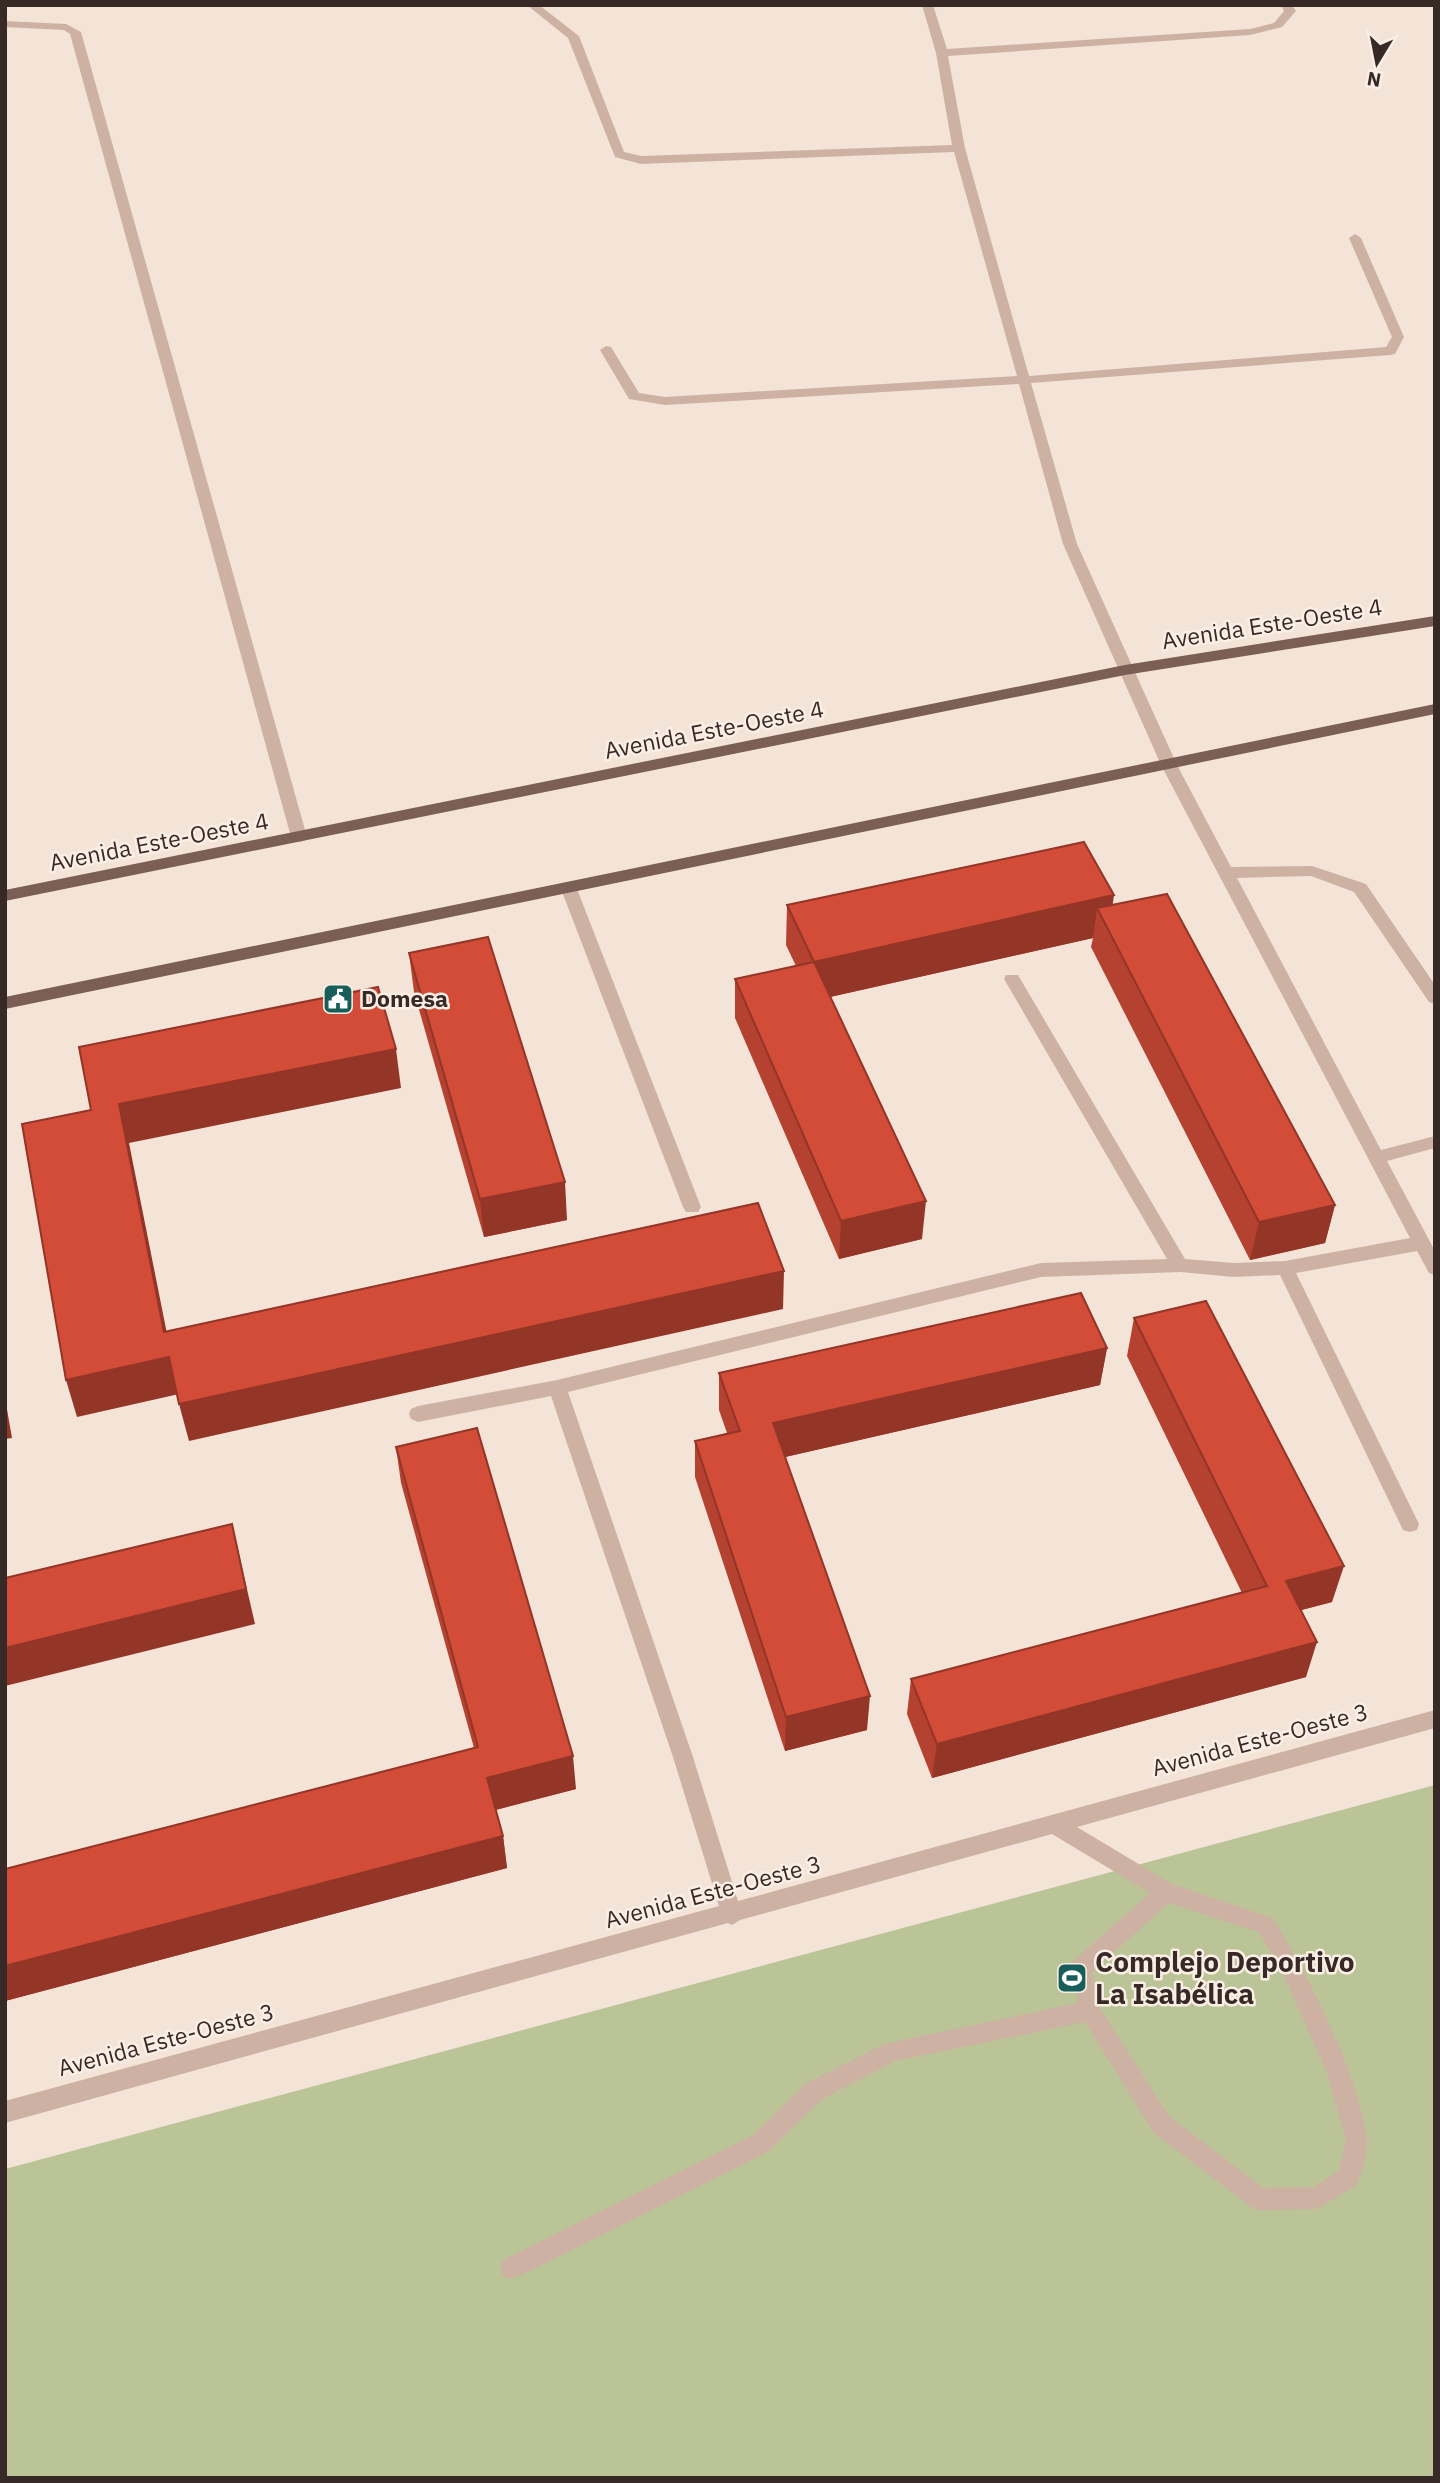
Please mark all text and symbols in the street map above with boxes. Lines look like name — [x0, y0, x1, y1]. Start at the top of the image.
north arrow — [1342, 28, 1412, 98]
text: N — [1365, 67, 1383, 93]
street label: Avenida Este-Oeste 4 — [1160, 591, 1384, 655]
street label: Avenida Este-Oeste 4 — [602, 693, 826, 765]
street label: Avenida Este-Oeste 4 — [47, 805, 271, 877]
public building icon: Domesa — [321, 982, 355, 1016]
place label: Domesa — [361, 983, 448, 1013]
street label: Avenida Este-Oeste 3 — [1148, 1696, 1371, 1782]
street label: Avenida Este-Oeste 3 — [601, 1848, 824, 1934]
place label: Complejo Deportivo La Isabélica — [1095, 1943, 1355, 2012]
sports icon: Complejo Deportivo La Isabélica — [1055, 1961, 1089, 1995]
street label: Avenida Este-Oeste 3 — [54, 1996, 277, 2082]

